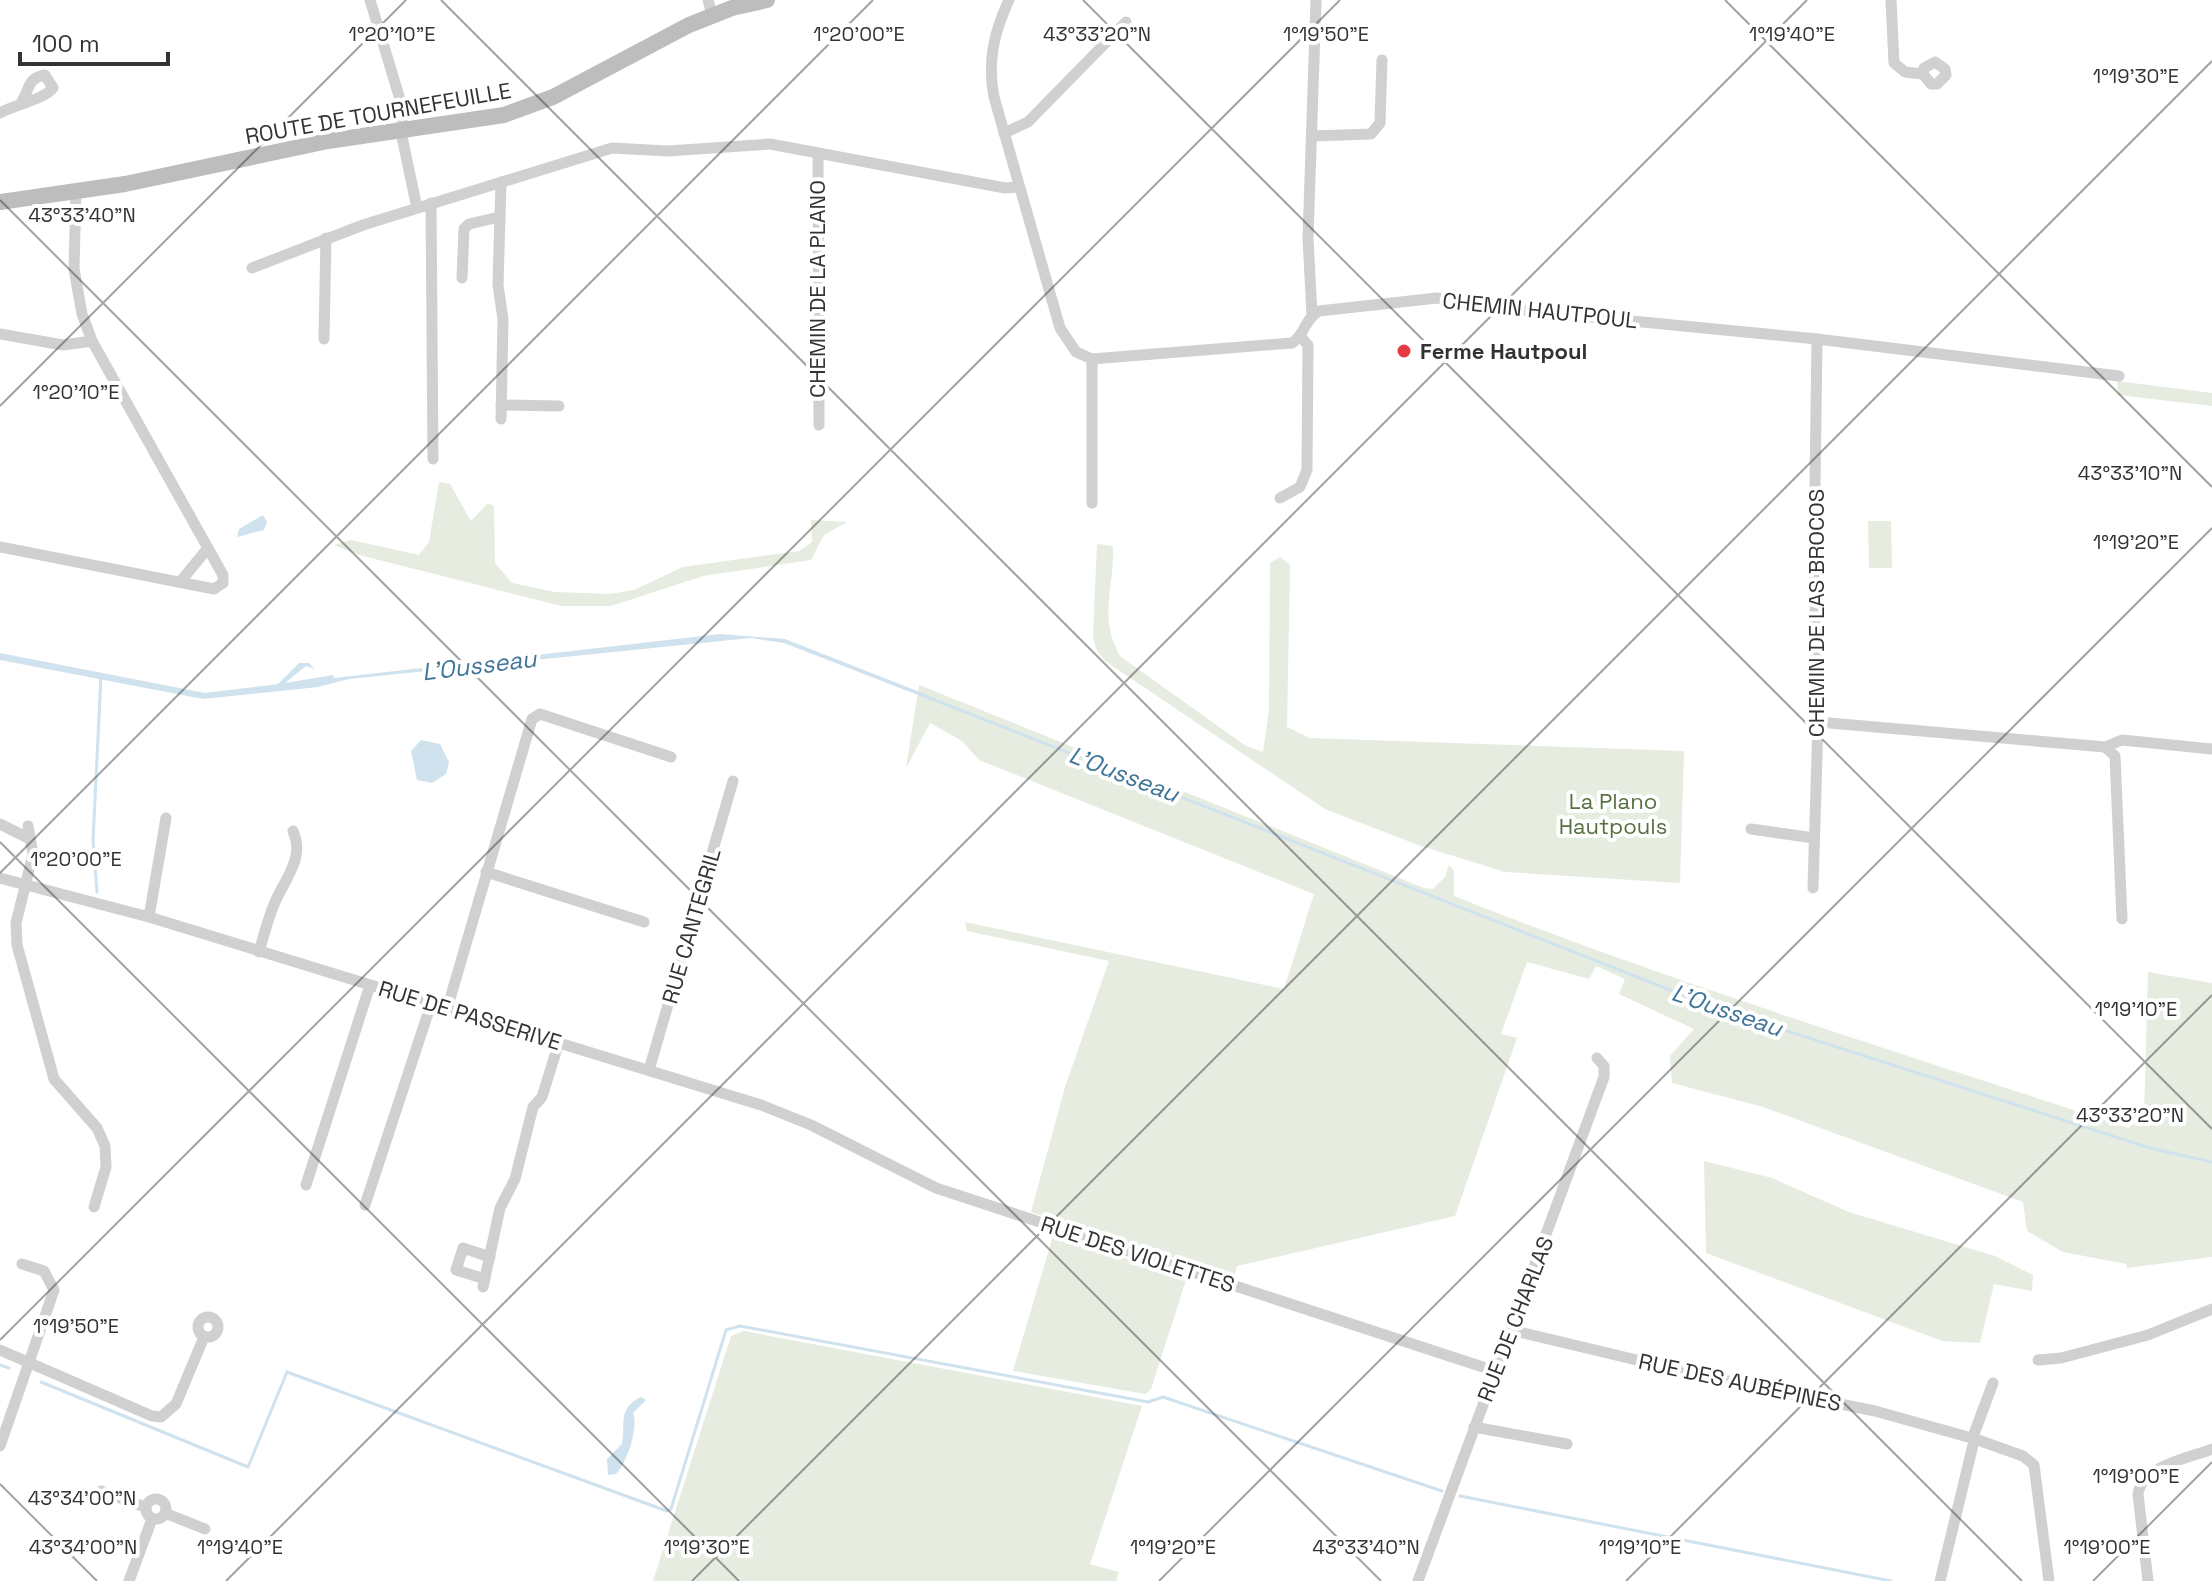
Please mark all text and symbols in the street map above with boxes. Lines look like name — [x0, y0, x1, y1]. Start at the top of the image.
scale bar — [20, 16, 168, 66]
text: 1°20'10"E — [349, 21, 435, 47]
text: 1°20'00"E — [813, 21, 905, 47]
text: 43°33'20"N — [1043, 21, 1151, 47]
text: 1°19'50"E — [1283, 21, 1369, 47]
text: 1°19'40"E — [1749, 21, 1835, 47]
text: 100 m — [32, 28, 100, 59]
text: 1°19'30"E — [2093, 63, 2179, 89]
street label: ROUTE DE TOURNEFEUILLE — [243, 76, 513, 150]
street label: CHEMIN DE LA PLANO — [803, 180, 831, 398]
text: 43°33'40"N — [28, 202, 136, 228]
street label: CHEMIN HAUTPOUL — [1441, 286, 1639, 334]
place label: Ferme Hautpoul — [1420, 337, 1587, 365]
marker: Ferme Hautpoul — [1395, 342, 1413, 360]
text: 1°20'10"E — [33, 379, 119, 405]
text: 43°33'10"N — [2078, 460, 2182, 486]
street label: CHEMIN DE LAS BROCOS — [1802, 489, 1830, 737]
text: 1°19'20"E — [2093, 529, 2179, 555]
water label: L'Ousseau — [420, 642, 539, 687]
water label: L'Ousseau — [1065, 739, 1184, 810]
park label: La Plano Hautpouls — [1559, 787, 1667, 840]
street label: RUE CANTEGRIL — [655, 845, 727, 1007]
text: 1°20'00"E — [30, 846, 122, 872]
street label: RUE DE PASSERIVE — [375, 974, 565, 1056]
water label: L'Ousseau — [1668, 977, 1788, 1044]
text: 1°19'10"E — [2095, 996, 2177, 1022]
text: 43°33'20"N — [2076, 1102, 2184, 1128]
street label: RUE DES VIOLETTES — [1037, 1209, 1239, 1299]
street label: RUE DE CHARLAS — [1471, 1232, 1559, 1406]
text: 1°19'50"E — [33, 1313, 119, 1339]
street label: RUE DES AUBÉPINES — [1636, 1347, 1844, 1417]
text: 1°19'00"E — [2093, 1463, 2180, 1489]
text: 43°34'00"N — [28, 1485, 136, 1511]
text: 43°34'00"N — [29, 1534, 137, 1560]
text: 1°19'40"E — [197, 1534, 283, 1560]
text: 1°19'30"E — [664, 1534, 750, 1560]
text: 1°19'20"E — [1130, 1534, 1216, 1560]
text: 43°33'40"N — [1312, 1534, 1420, 1560]
text: 1°19'10"E — [1599, 1534, 1681, 1560]
text: 1°19'00"E — [2064, 1534, 2151, 1560]

